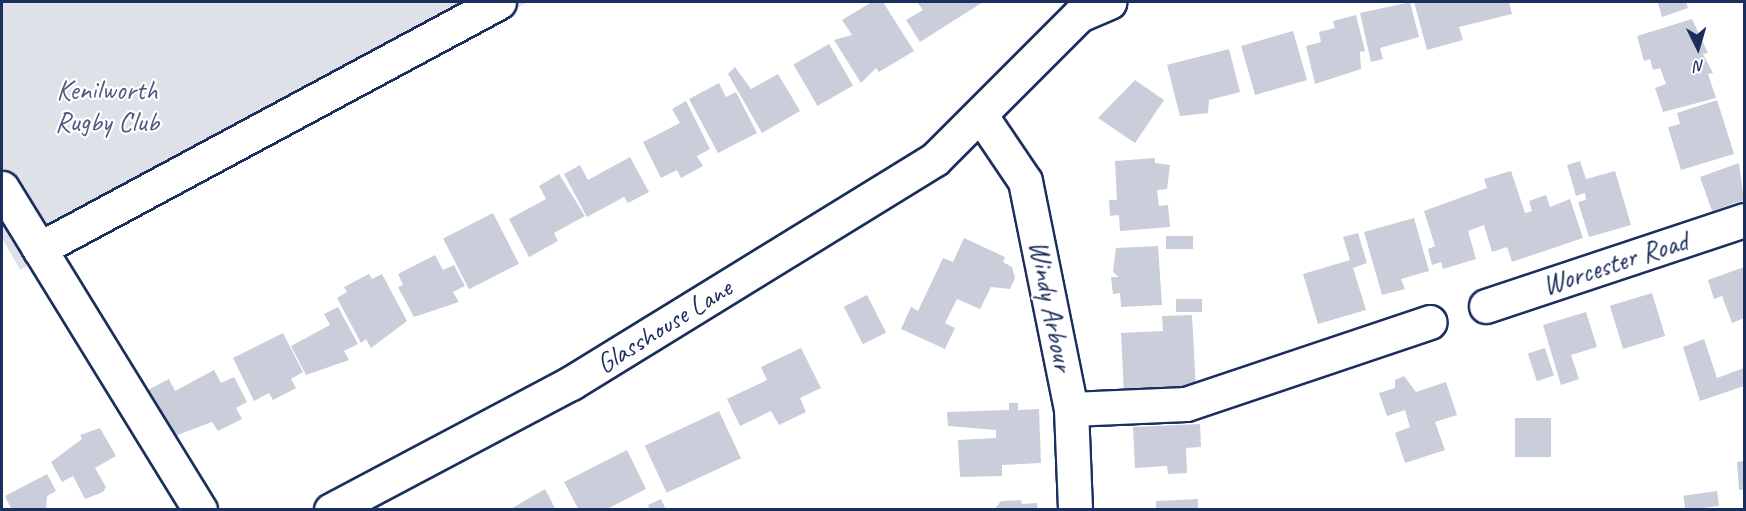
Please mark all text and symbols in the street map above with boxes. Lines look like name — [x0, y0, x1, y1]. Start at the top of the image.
north arrow — [1668, 18, 1728, 78]
text: N — [1694, 56, 1705, 76]
park label: Kenilworth Rugby Club — [55, 73, 159, 139]
street label: Worcester Road — [1538, 224, 1692, 302]
street label: Windy Arbour — [1022, 238, 1080, 374]
street label: Glasshouse Lane — [590, 271, 738, 381]

